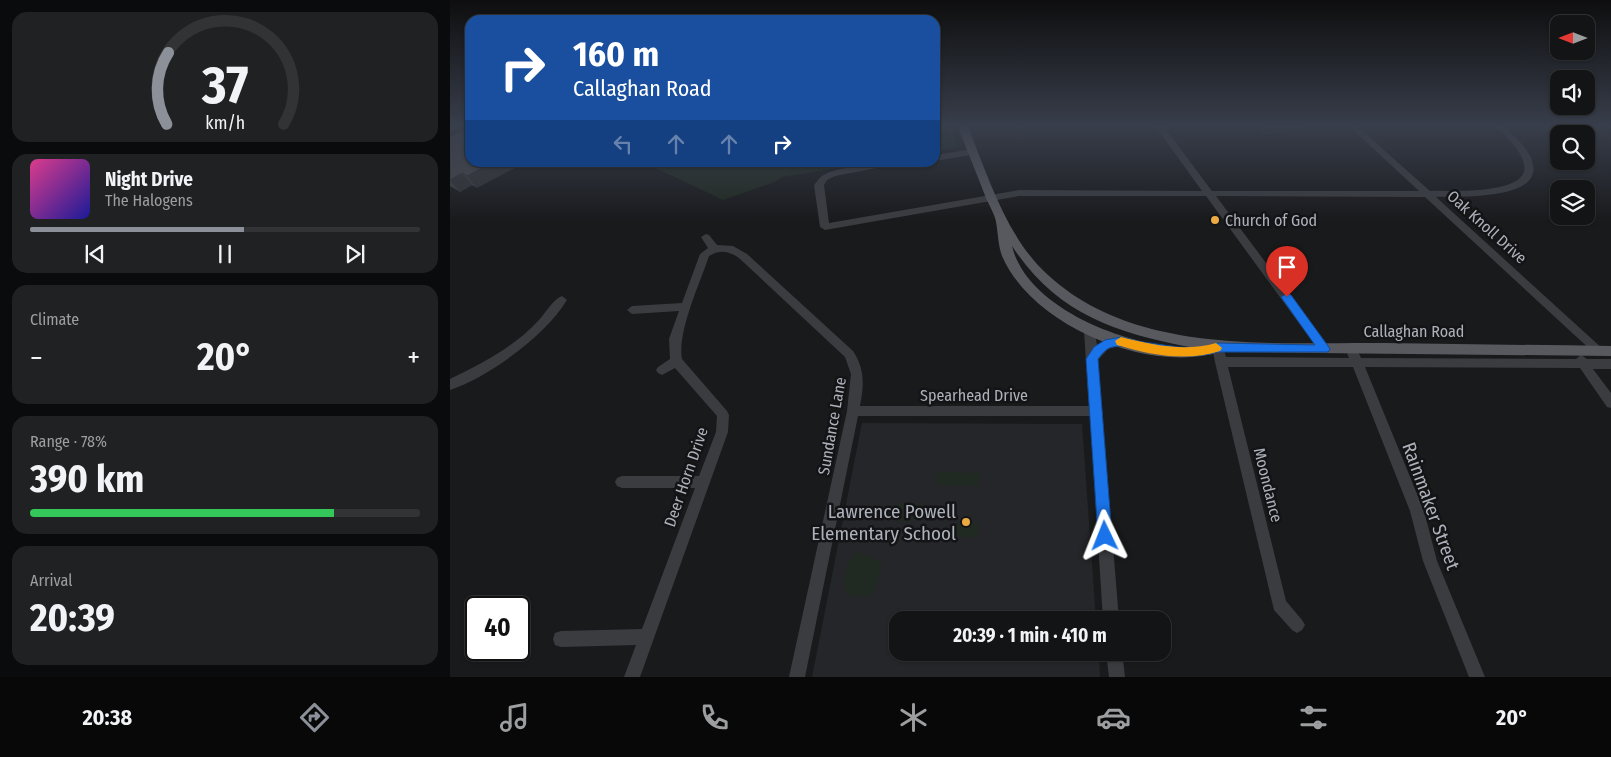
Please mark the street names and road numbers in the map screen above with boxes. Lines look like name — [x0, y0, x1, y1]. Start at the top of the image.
street label: Oak Knoll Drive — [1443, 186, 1531, 268]
street label: Callaghan Road — [1364, 322, 1464, 341]
street label: Sundance Lane — [814, 376, 850, 476]
street label: Spearhead Drive — [920, 386, 1028, 405]
street label: Deer Horn Drive — [660, 425, 712, 529]
street label: Rainmaker Street — [1397, 439, 1465, 574]
street label: Moondance — [1250, 446, 1286, 524]

